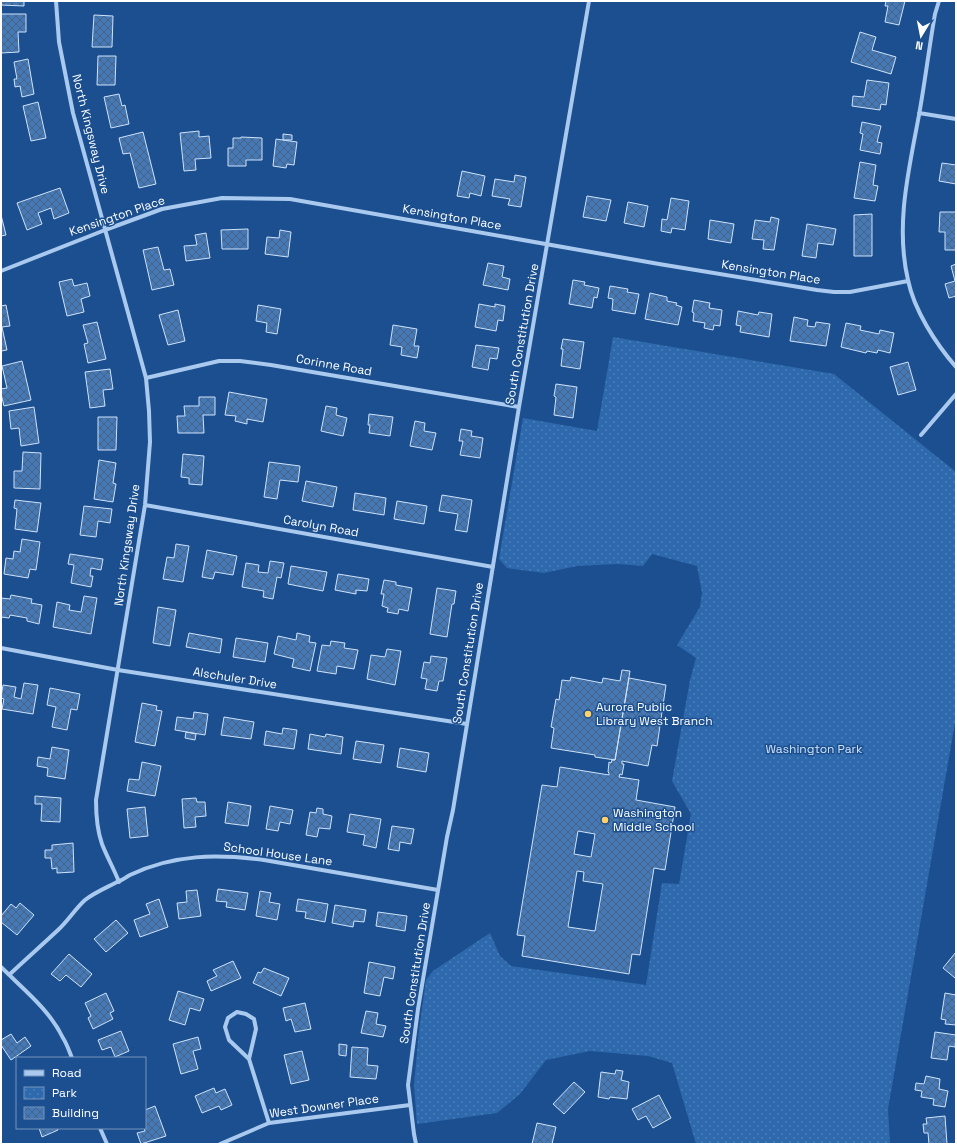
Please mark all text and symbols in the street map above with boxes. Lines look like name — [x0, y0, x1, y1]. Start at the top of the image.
north arrow — [901, 16, 941, 56]
text: N — [914, 38, 924, 53]
street label: North Kingsway Drive — [68, 72, 114, 196]
street label: Kensington Place — [67, 192, 167, 240]
street label: Kensington Place — [401, 200, 503, 234]
street label: Kensington Place — [720, 256, 822, 288]
street label: South Constitution Drive — [502, 262, 542, 406]
street label: Corinne Road — [295, 350, 373, 380]
street label: North Kingsway Drive — [111, 483, 143, 607]
street label: Carolyn Road — [282, 511, 360, 541]
street label: South Constitution Drive — [449, 581, 487, 725]
street label: Alschuler Drive — [192, 663, 278, 693]
place label: Aurora Public Library West Branch — [596, 699, 713, 729]
marker: Aurora Public Library West Branch — [583, 709, 593, 719]
park label: Washington Park — [765, 741, 863, 757]
place label: Washington Middle School — [613, 805, 695, 835]
marker: Washington Middle School — [600, 815, 610, 825]
street label: School House Lane — [223, 838, 333, 870]
street label: South Constitution Drive — [396, 901, 434, 1045]
legend — [16, 1057, 146, 1129]
text: Road — [52, 1065, 81, 1081]
text: Park — [52, 1085, 77, 1101]
street label: West Downer Place — [268, 1090, 380, 1122]
text: Building — [52, 1105, 99, 1121]

